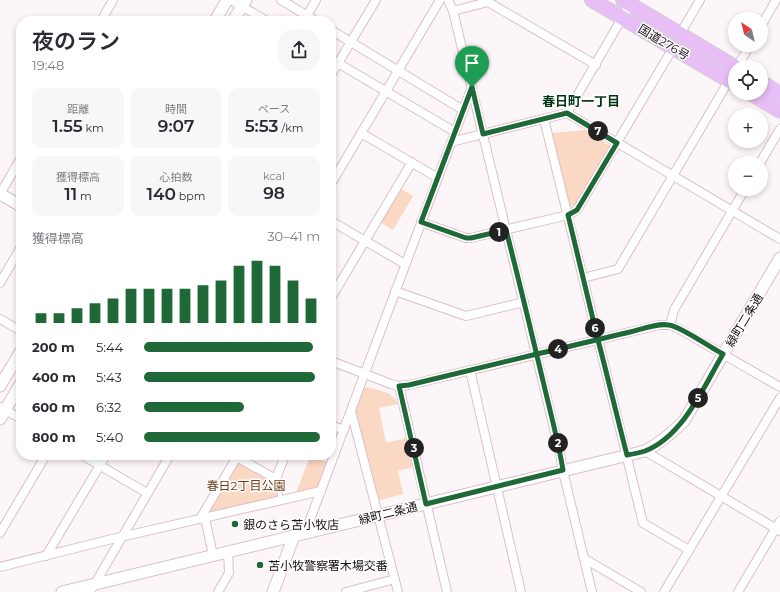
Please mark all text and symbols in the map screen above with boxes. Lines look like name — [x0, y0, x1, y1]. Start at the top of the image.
north arrow — [728, 12, 768, 52]
map controls — [728, 12, 768, 196]
street label: 国道276号 — [636, 21, 692, 63]
text: 夜のラン — [32, 28, 120, 55]
button: share — [278, 29, 320, 71]
pin — [455, 46, 489, 87]
icon: arrive — [461, 52, 483, 74]
text: 19:48 — [32, 57, 64, 73]
button: locate — [728, 60, 768, 100]
district label: 春日町一丁目 — [542, 93, 620, 109]
text: 距離 — [67, 102, 89, 116]
text: 時間 — [165, 102, 187, 116]
text: ペース — [258, 102, 290, 116]
button: + — [728, 108, 768, 148]
text: 1.55 — [52, 116, 83, 136]
text: 9:07 — [158, 116, 194, 136]
text: 5:53 — [245, 116, 279, 136]
text: km — [83, 121, 104, 135]
text: /km — [279, 121, 303, 135]
pin: 7 — [588, 121, 608, 141]
text: 7 — [595, 124, 601, 138]
button: − — [728, 156, 768, 196]
text: kcal — [263, 169, 285, 183]
text: 獲得標高 — [56, 170, 100, 184]
text: 心拍数 — [160, 170, 193, 184]
text: 98 — [263, 183, 285, 203]
text: 11 — [64, 184, 77, 204]
text: 140 — [147, 184, 176, 204]
text: m — [77, 189, 92, 203]
text: bpm — [176, 189, 205, 203]
pin: 1 — [489, 222, 509, 242]
text: 1 — [497, 225, 501, 239]
text: 30–41 m — [267, 228, 320, 244]
text: 獲得標高 — [32, 230, 84, 246]
street label: 緑町二条通 — [722, 290, 766, 350]
pin: 6 — [585, 318, 605, 338]
text: 6 — [591, 321, 599, 335]
text: 200 m — [32, 339, 75, 355]
text: 5:44 — [96, 339, 123, 355]
pin: 4 — [548, 339, 568, 359]
text: 4 — [554, 342, 562, 356]
text: 400 m — [32, 369, 76, 385]
text: 5:43 — [96, 369, 122, 385]
pin: 5 — [688, 388, 708, 408]
text: 5 — [695, 391, 701, 405]
text: 600 m — [32, 399, 75, 415]
text: 6:32 — [96, 399, 121, 415]
text: 800 m — [32, 429, 76, 445]
text: 5:40 — [96, 429, 123, 445]
pin: 2 — [548, 433, 568, 453]
text: 2 — [555, 436, 561, 450]
pin: 3 — [404, 438, 424, 458]
text: 3 — [411, 441, 417, 455]
park label: 春日2丁目公園 — [207, 478, 285, 493]
street label: 緑町二条通 — [357, 498, 419, 528]
place label: 銀のさら苫小牧店 — [243, 517, 339, 532]
marker: 銀のさら苫小牧店 — [230, 519, 240, 529]
place label: 苫小牧警察署木場交番 — [268, 558, 388, 573]
marker: 苫小牧警察署木場交番 — [255, 560, 265, 570]

